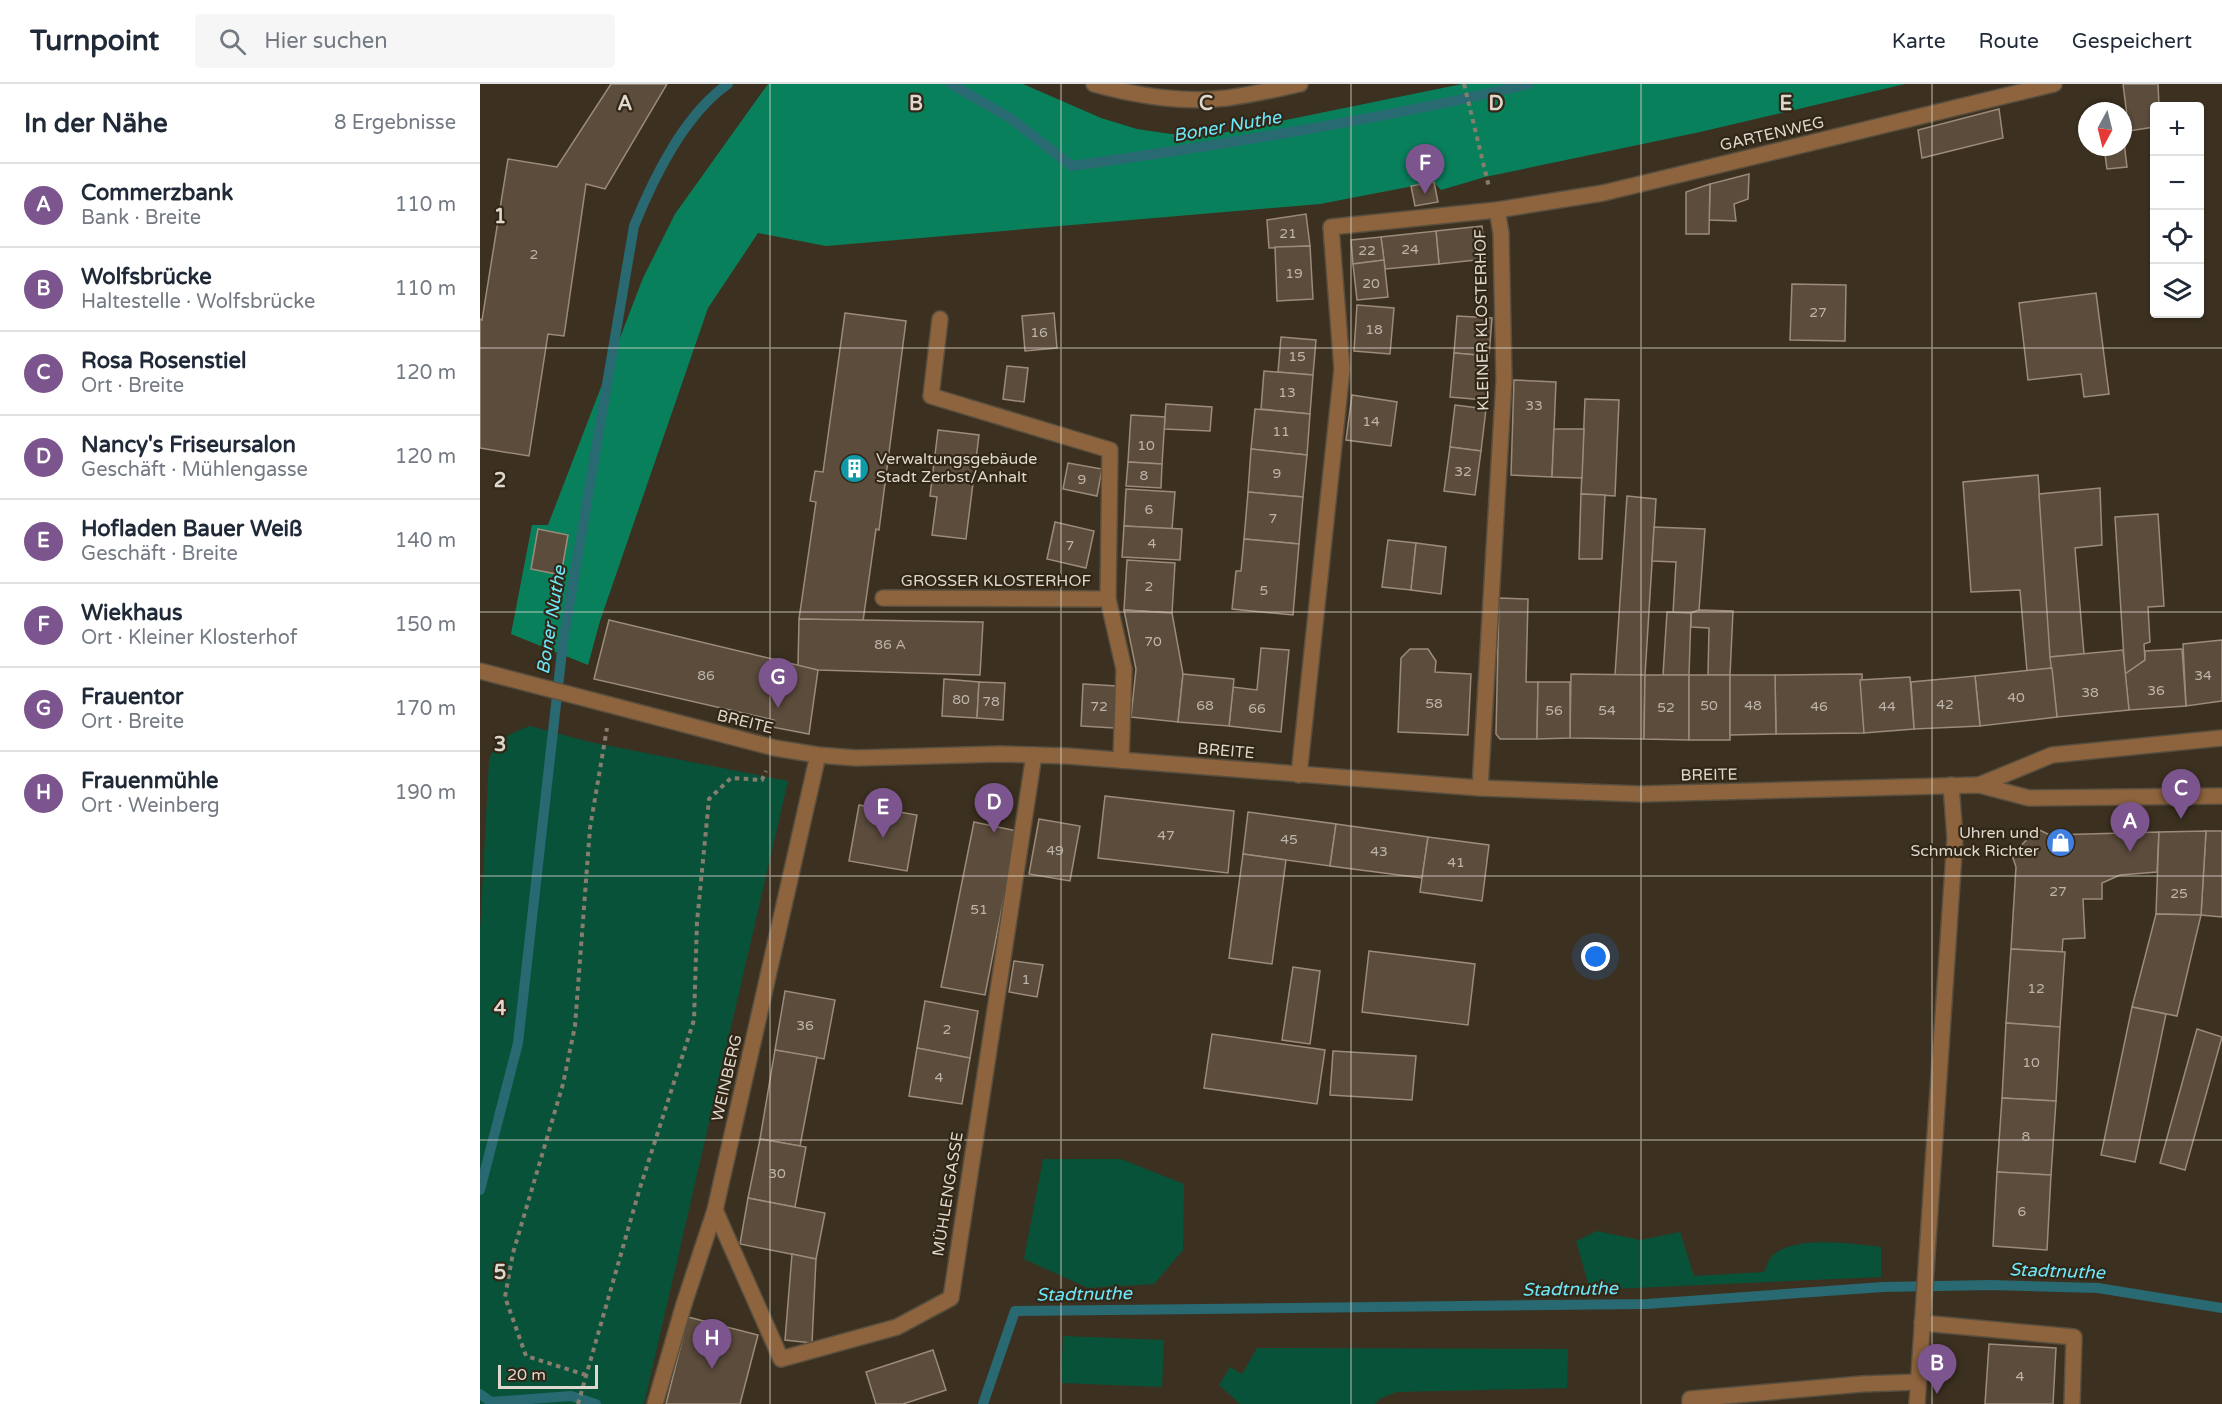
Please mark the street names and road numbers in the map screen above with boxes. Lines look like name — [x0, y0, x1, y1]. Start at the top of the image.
street label: GARTENWEG — [1718, 112, 1826, 156]
street label: KLEINER KLOSTERHOF — [1470, 229, 1494, 411]
street label: GROSSER KLOSTERHOF — [901, 571, 1091, 591]
street label: BREITE — [715, 705, 775, 739]
street label: BREITE — [1197, 739, 1255, 763]
street label: BREITE — [1680, 765, 1738, 785]
street label: WEINBERG — [707, 1033, 747, 1123]
street label: MÜHLENGASSE — [928, 1130, 968, 1258]

